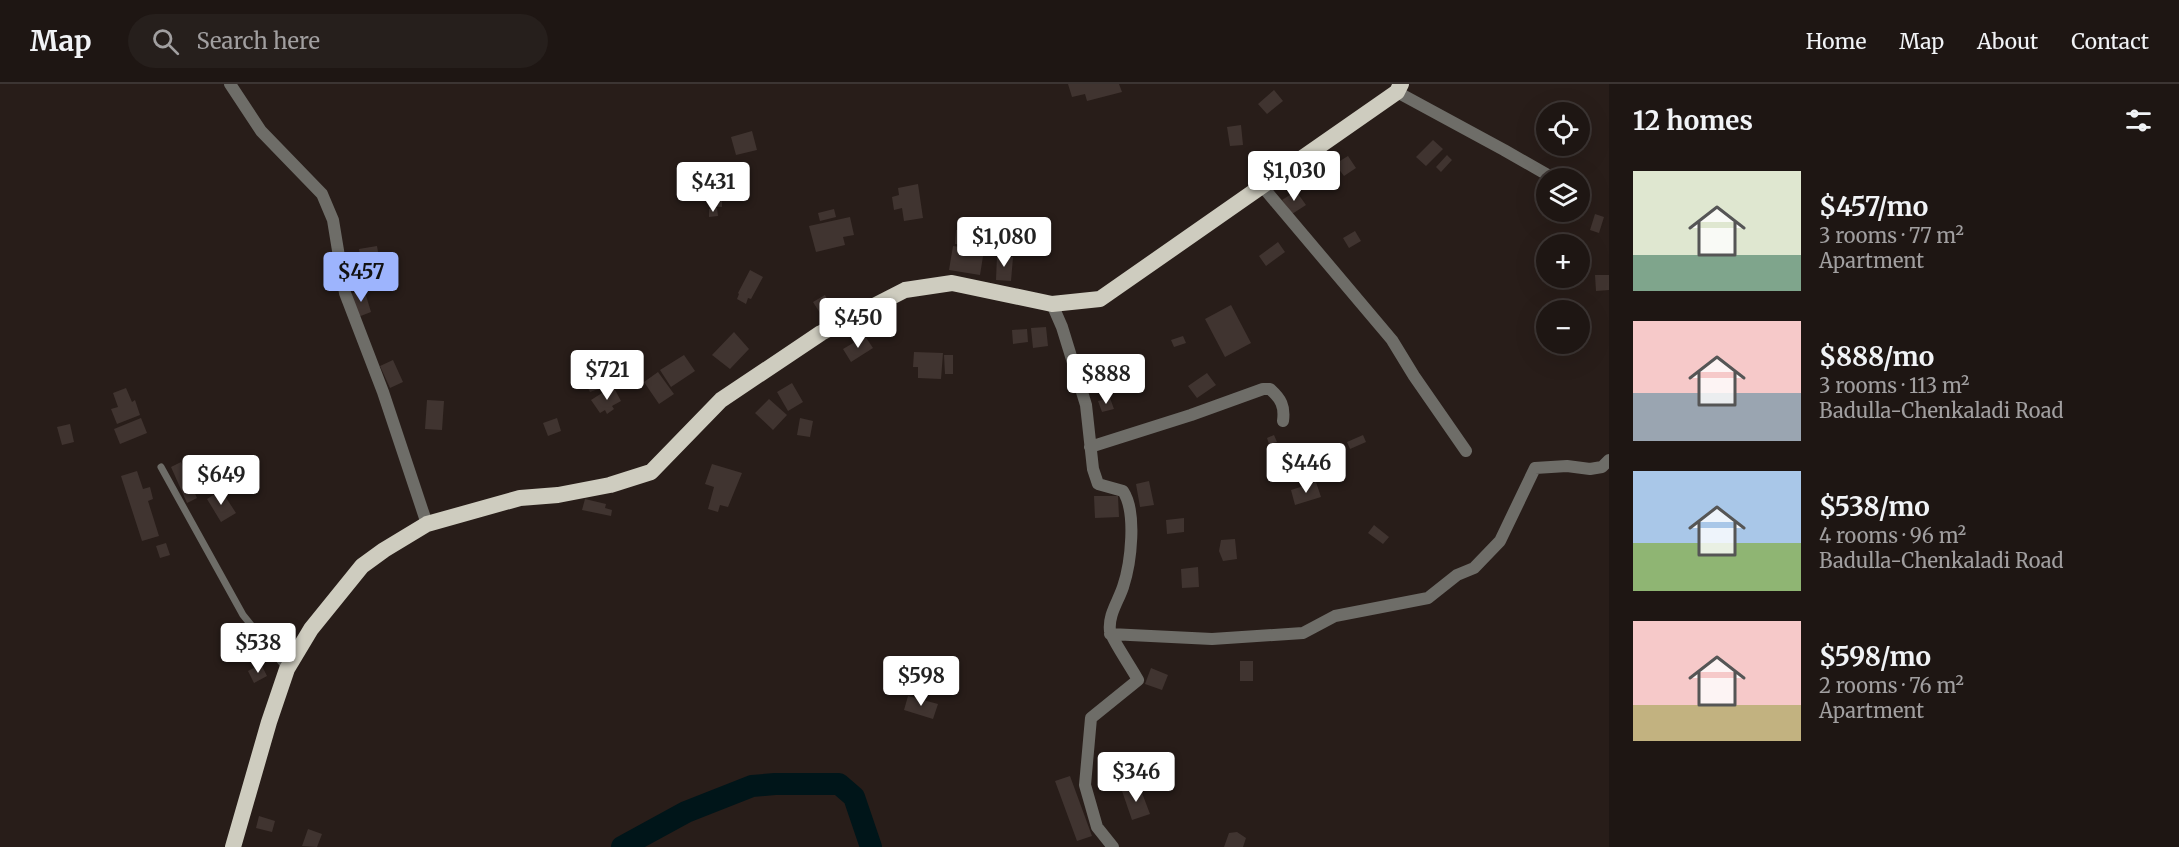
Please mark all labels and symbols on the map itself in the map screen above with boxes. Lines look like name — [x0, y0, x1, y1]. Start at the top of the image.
pin: $1,030 — [1245, 151, 1343, 202]
pin: $431 — [677, 162, 749, 213]
pin: $1,080 — [955, 217, 1053, 268]
pin: $457 — [325, 252, 397, 303]
pin: $450 — [822, 298, 894, 349]
pin: $721 — [571, 350, 643, 401]
pin: $888 — [1070, 354, 1142, 405]
pin: $446 — [1270, 443, 1342, 494]
pin: $649 — [185, 455, 257, 506]
pin: $538 — [222, 623, 294, 674]
pin: $598 — [885, 656, 957, 707]
pin: $346 — [1100, 752, 1172, 803]

